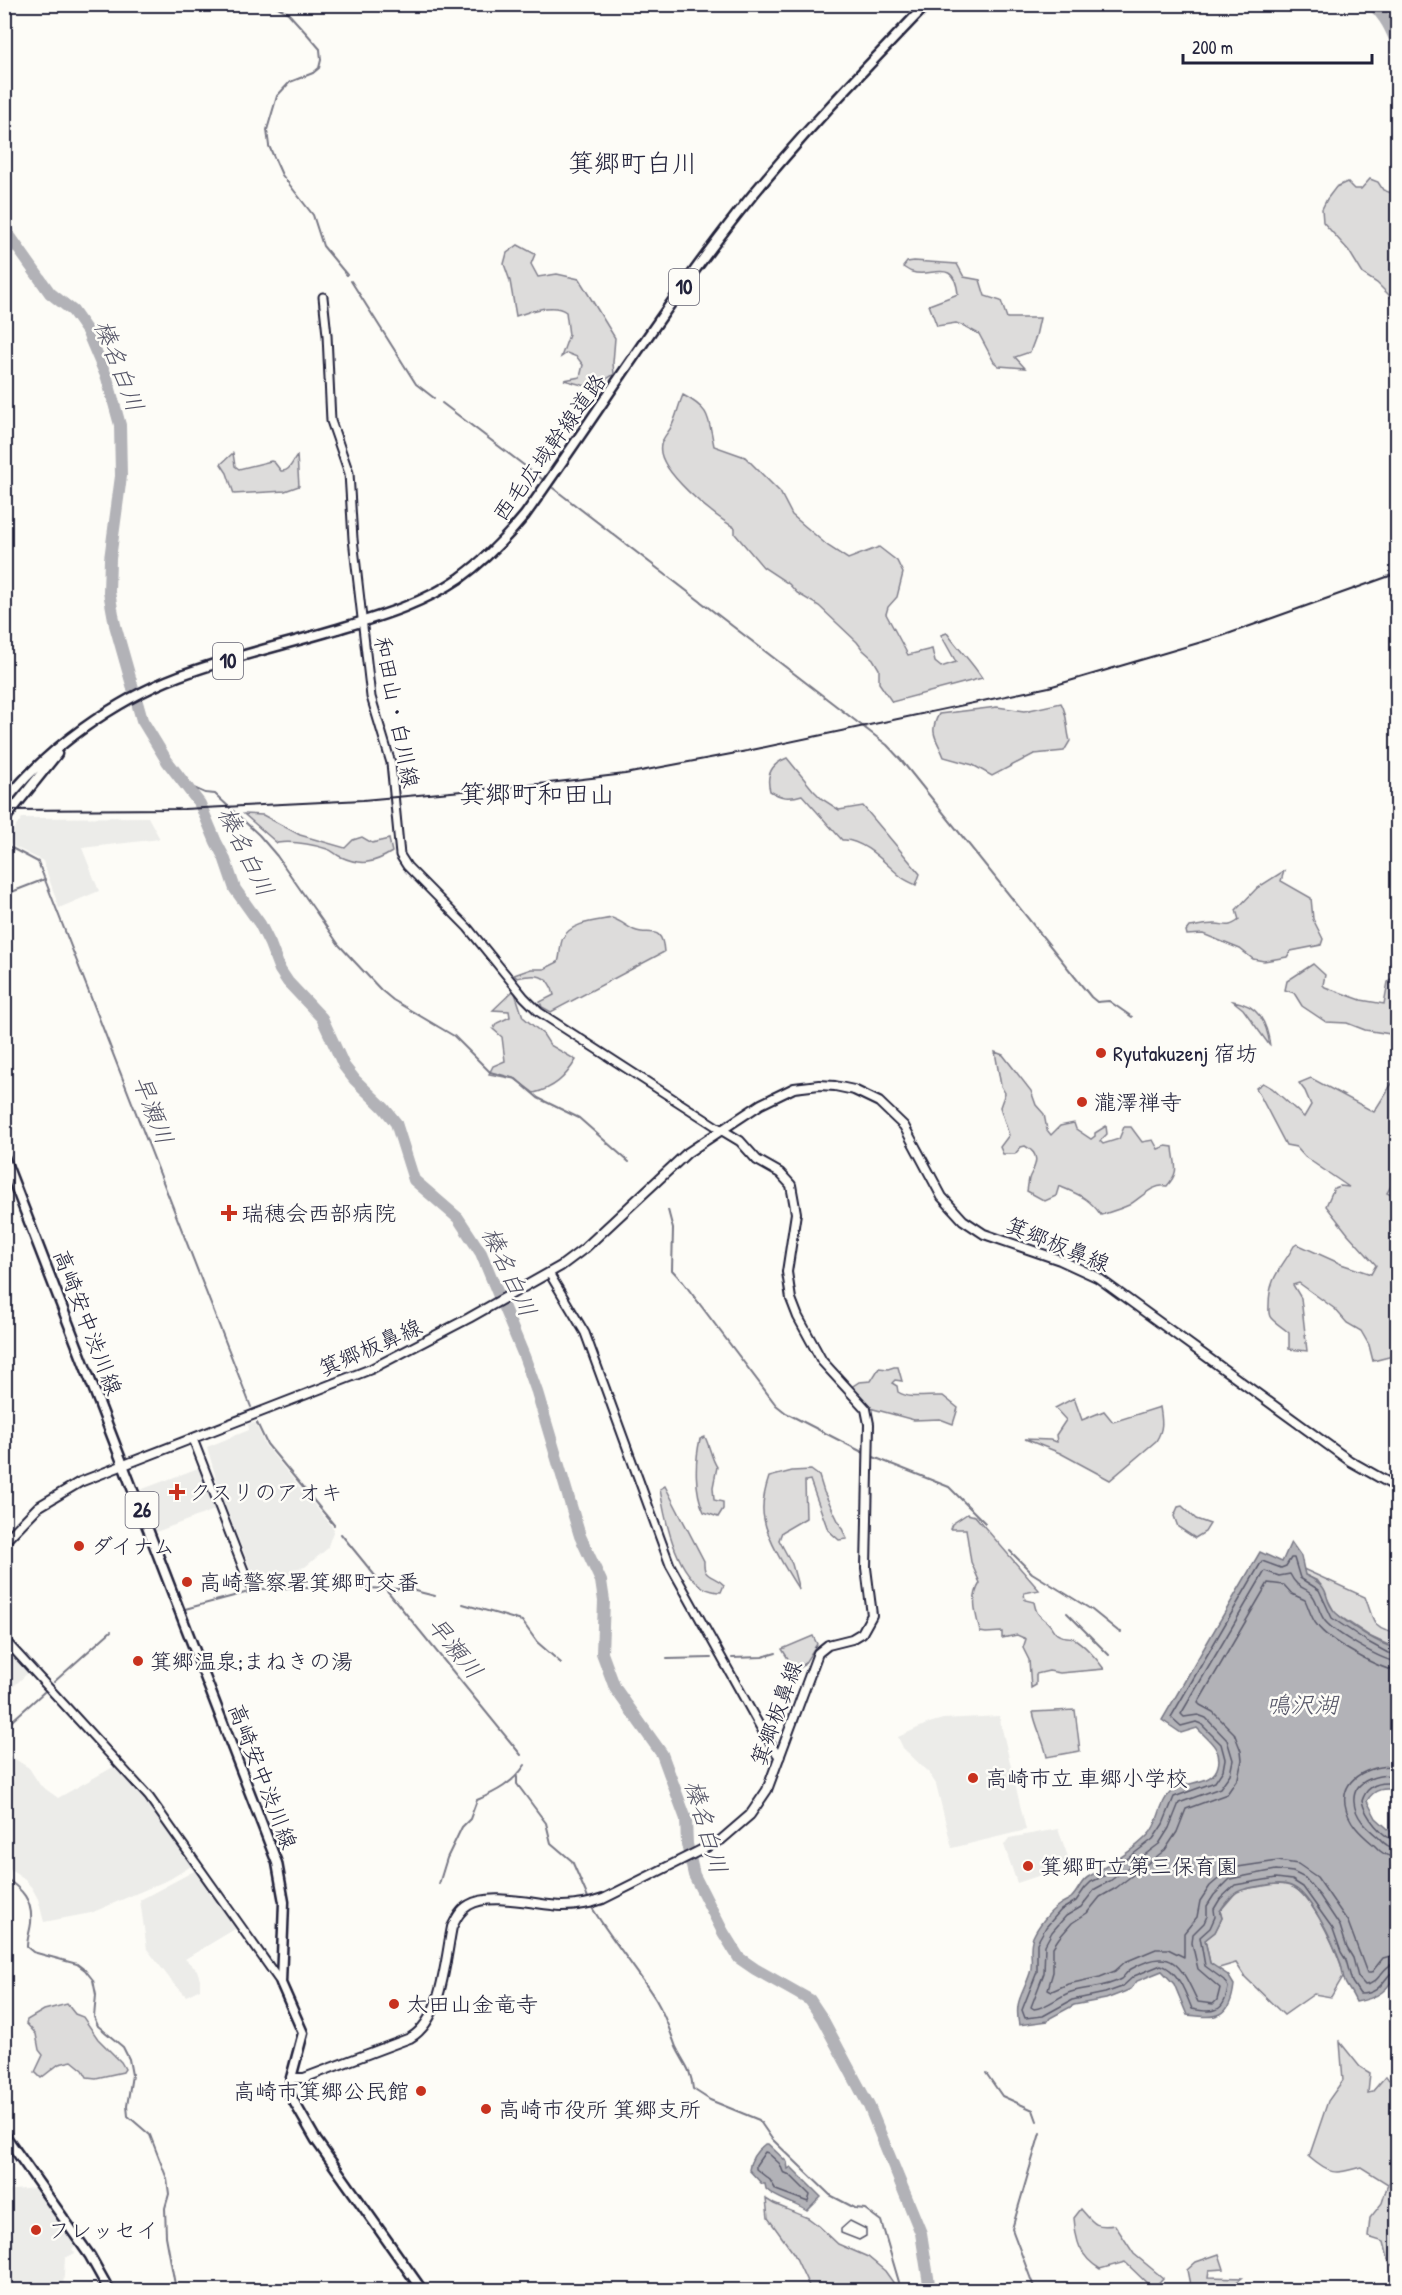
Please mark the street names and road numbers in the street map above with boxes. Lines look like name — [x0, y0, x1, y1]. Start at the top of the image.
road number: 10 — [669, 269, 699, 305]
street label: 西毛広域幹線道路 — [485, 367, 613, 527]
street label: 和田山・白川線 — [368, 634, 426, 790]
road number: 10 — [213, 643, 243, 679]
street label: 箕郷板鼻線 — [1001, 1209, 1115, 1279]
street label: 高崎安中渋川線 — [46, 1245, 130, 1399]
street label: 箕郷板鼻線 — [314, 1311, 426, 1383]
road number: 26 — [126, 1492, 158, 1528]
street label: 箕郷板鼻線 — [743, 1656, 809, 1770]
street label: 高崎安中渋川線 — [221, 1699, 305, 1853]

